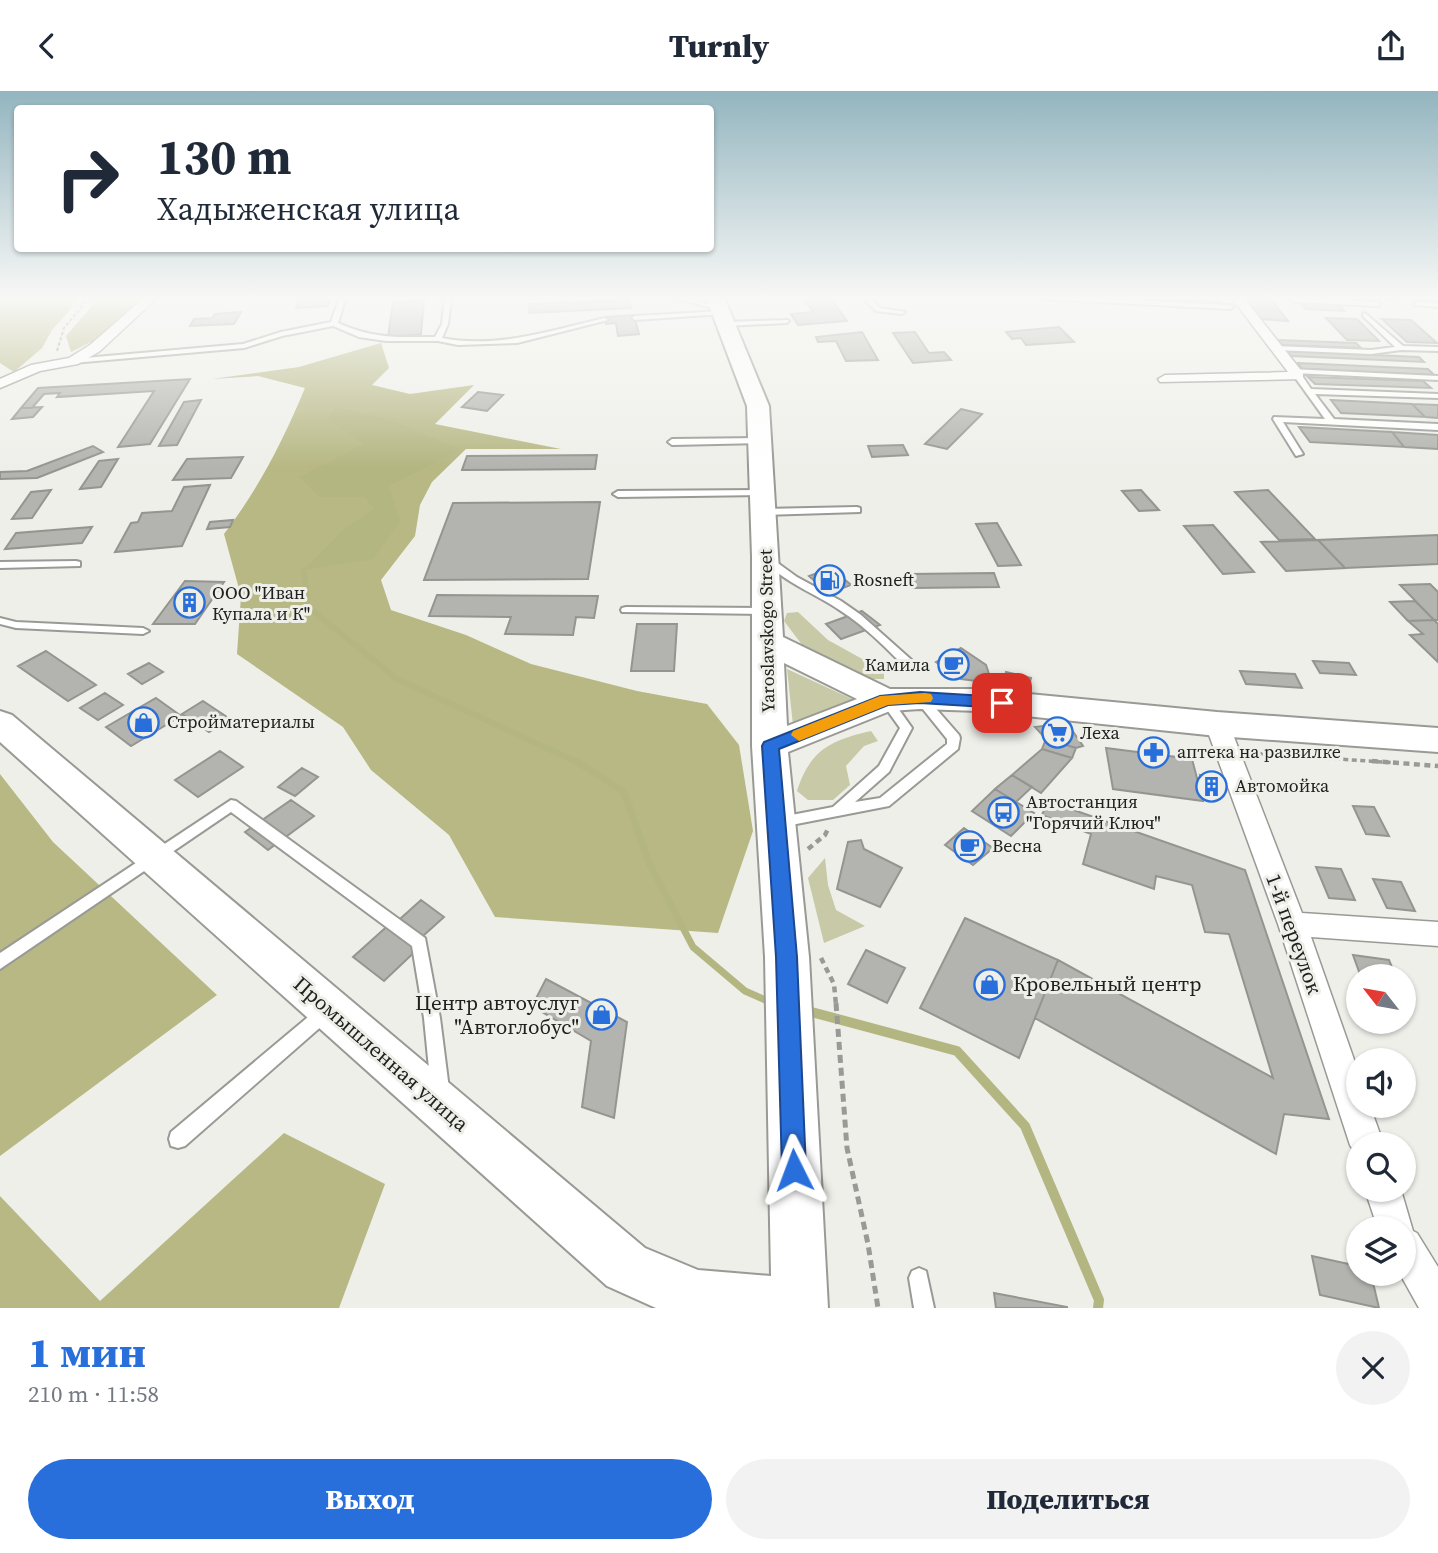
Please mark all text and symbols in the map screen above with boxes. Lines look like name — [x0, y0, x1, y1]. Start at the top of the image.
text: Turnly — [669, 24, 769, 68]
icon: back — [28, 27, 66, 65]
icon: share — [1372, 27, 1410, 65]
text: 130 m — [157, 123, 292, 190]
icon: right — [42, 133, 133, 224]
text: Хадыженская улица — [157, 187, 460, 231]
street label: Yaroslavskogo Street — [753, 549, 780, 713]
fuel station icon: Rosneft — [813, 563, 847, 597]
place label: Rosneft — [853, 567, 914, 592]
place label: ООО "Иван Купала и К" — [212, 580, 310, 626]
building icon: ООО "Иван Купала и К" — [172, 586, 206, 620]
cafe icon: Камила — [936, 648, 970, 682]
place label: Камила — [865, 652, 931, 677]
pin — [972, 673, 1032, 733]
icon: arrive — [983, 684, 1021, 722]
shop icon: Стройматериалы — [127, 705, 161, 739]
place label: Стройматериалы — [167, 709, 315, 734]
supermarket icon: Леха — [1040, 716, 1074, 750]
place label: Леха — [1080, 720, 1121, 745]
pharmacy icon: аптека на развилке — [1137, 735, 1171, 769]
place label: аптека на развилке — [1177, 739, 1341, 764]
building icon: Автомойка — [1195, 769, 1229, 803]
place label: Автомойка — [1235, 773, 1330, 798]
place label: Автостанция "Горячий Ключ" — [1026, 789, 1161, 835]
bus stop icon: Автостанция "Горячий Ключ" — [986, 795, 1020, 829]
cafe icon: Весна — [952, 829, 986, 863]
place label: Весна — [992, 833, 1043, 858]
street label: 1-й переулок — [1259, 869, 1330, 999]
north arrow — [1346, 964, 1416, 1034]
map controls — [1346, 964, 1416, 1286]
shop icon: Кровельный центр — [973, 967, 1007, 1001]
street label: Промышленная улица — [287, 969, 475, 1138]
place label: Кровельный центр — [1013, 969, 1201, 998]
place label: Центр автоуслуг "Автоглобус" — [415, 988, 579, 1041]
shop icon: Центр автоуслуг "Автоглобус" — [585, 998, 619, 1032]
button: sound — [1346, 1048, 1416, 1118]
button: search — [1346, 1132, 1416, 1202]
position arrow — [757, 1133, 831, 1207]
button: layers — [1346, 1216, 1416, 1286]
text: 1 мин — [28, 1323, 146, 1381]
button: close — [1336, 1331, 1410, 1405]
text: 210 m · 11:58 — [28, 1378, 159, 1410]
button: Выход — [28, 1459, 712, 1539]
button: Поделиться — [726, 1459, 1410, 1539]

